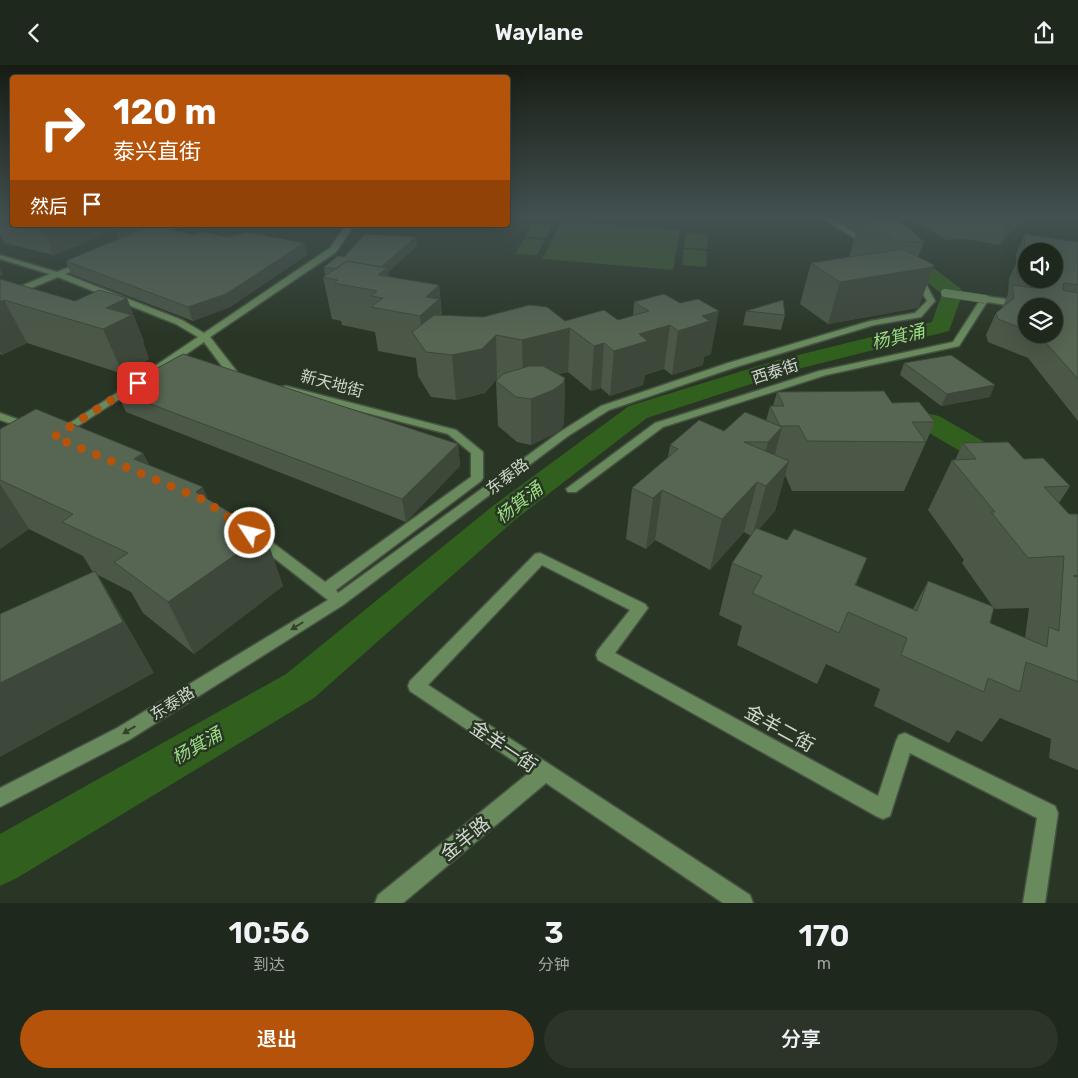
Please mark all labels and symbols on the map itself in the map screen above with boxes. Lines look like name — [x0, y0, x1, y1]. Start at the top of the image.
water label: 杨箕涌 — [869, 319, 929, 354]
street label: 西泰街 — [749, 355, 801, 388]
pin — [117, 362, 159, 404]
street label: 新天地街 — [298, 366, 365, 401]
street label: 东泰路 — [482, 454, 532, 498]
water label: 杨箕涌 — [491, 476, 549, 528]
position arrow — [223, 506, 275, 558]
one-way arrow — [290, 622, 303, 631]
street label: 东泰路 — [147, 683, 198, 724]
street label: 金羊二街 — [741, 700, 819, 757]
street label: 金羊一街 — [466, 716, 542, 777]
water label: 杨箕涌 — [168, 722, 228, 769]
one-way arrow — [122, 725, 135, 734]
street label: 金羊路 — [436, 812, 495, 865]

